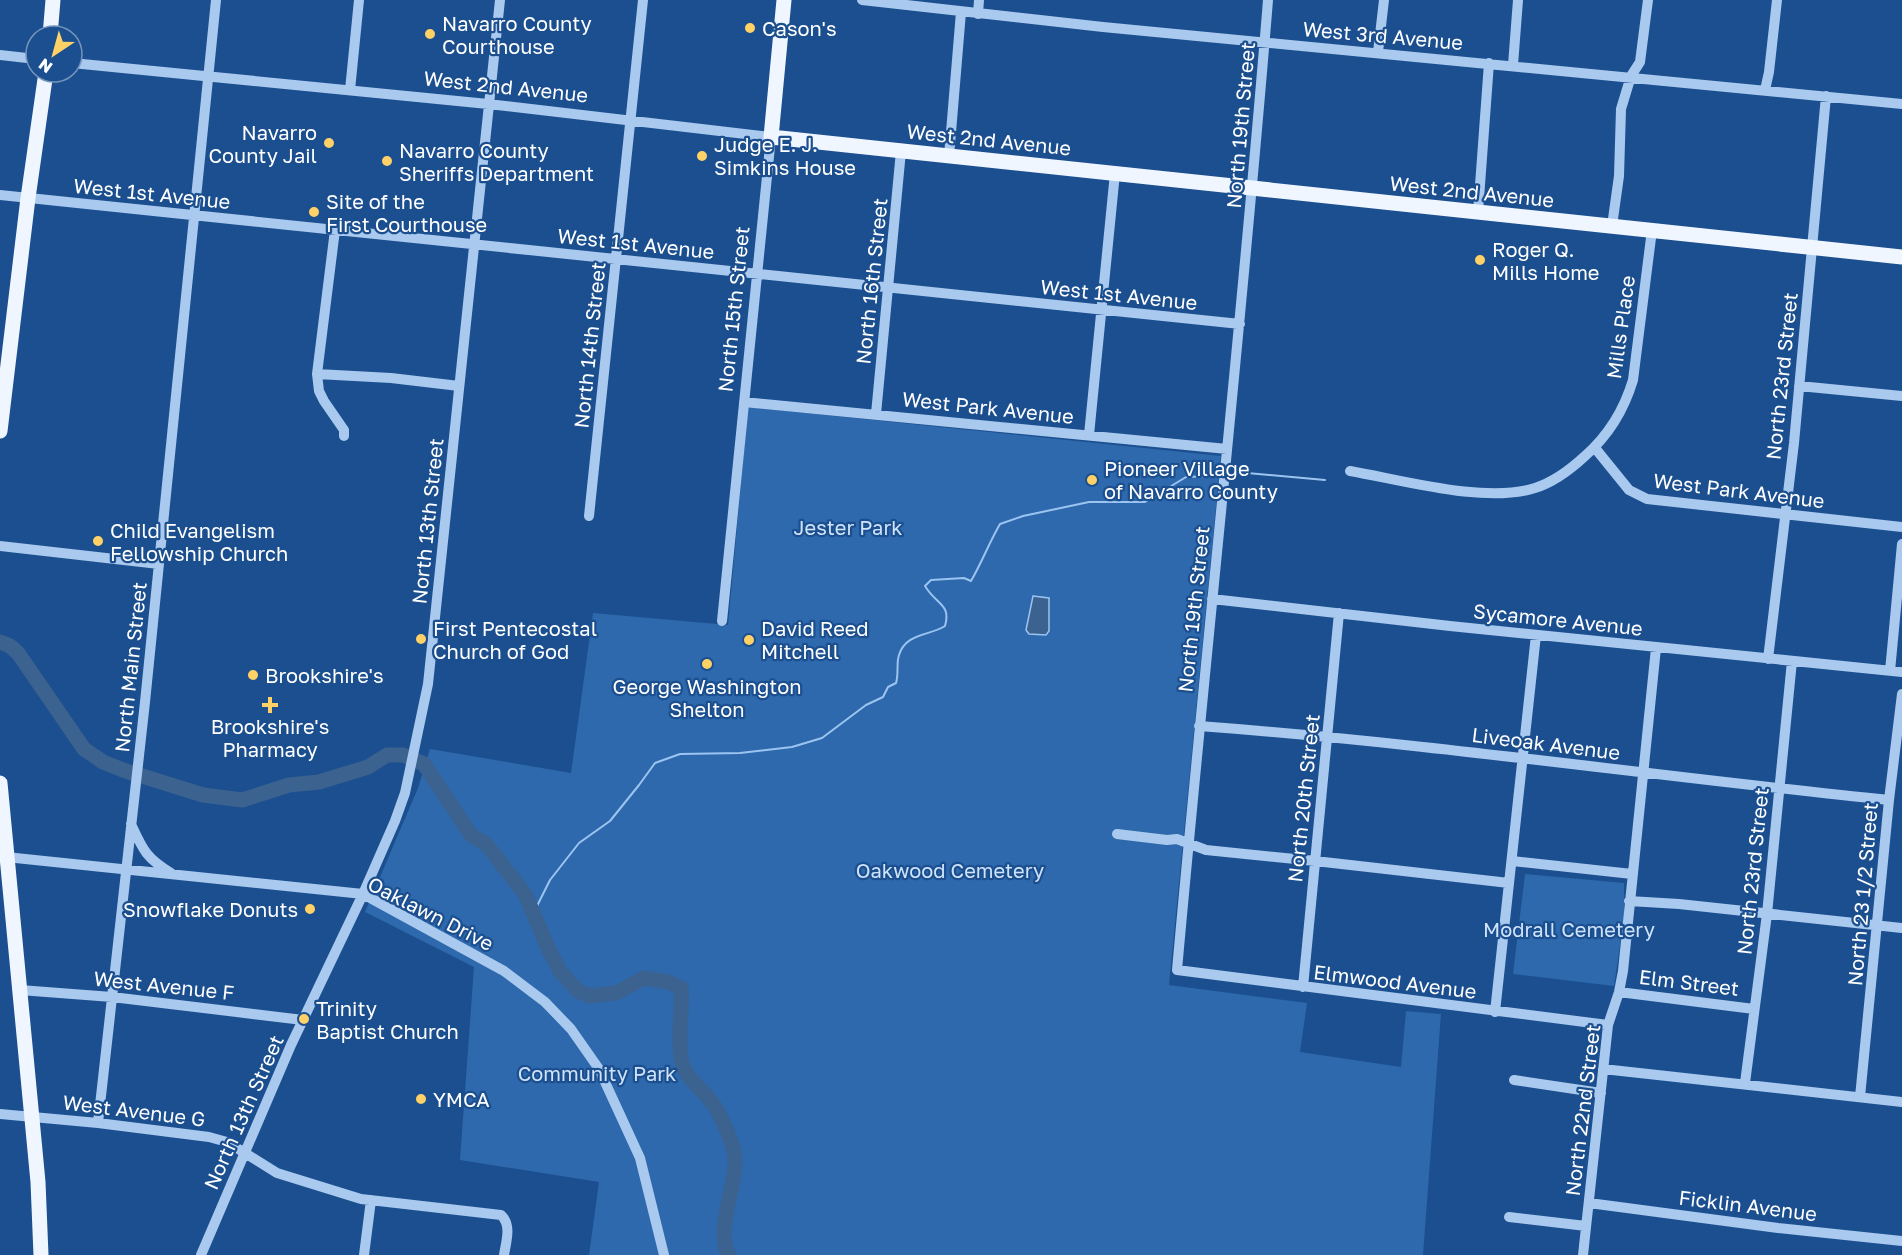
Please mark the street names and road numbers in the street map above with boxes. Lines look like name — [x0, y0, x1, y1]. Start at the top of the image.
street label: West 3rd Avenue — [1302, 16, 1464, 54]
street label: North 19th Street — [1221, 41, 1259, 209]
street label: West 2nd Avenue — [422, 65, 590, 107]
street label: West 2nd Avenue — [905, 118, 1073, 160]
street label: West 2nd Avenue — [1388, 170, 1556, 212]
street label: West 1st Avenue — [72, 173, 232, 213]
street label: North 16th Street — [850, 197, 892, 365]
street label: West 1st Avenue — [556, 223, 716, 263]
street label: North 15th Street — [712, 225, 754, 393]
street label: North 14th Street — [568, 261, 610, 429]
street label: West 1st Avenue — [1039, 274, 1199, 314]
street label: Mills Place — [1601, 274, 1639, 380]
street label: North 23rd Street — [1760, 291, 1802, 461]
street label: West Park Avenue — [901, 386, 1075, 428]
street label: North 13th Street — [406, 437, 448, 605]
street label: West Park Avenue — [1652, 468, 1826, 512]
street label: North 19th Street — [1172, 525, 1214, 693]
street label: North Main Street — [109, 581, 151, 753]
street label: Sycamore Avenue — [1472, 598, 1644, 640]
street label: North 20th Street — [1282, 713, 1324, 883]
street label: Liveoak Avenue — [1470, 722, 1622, 764]
street label: North 23rd Street — [1731, 786, 1773, 956]
street label: North 23 1/2 Street — [1842, 801, 1882, 987]
street label: Oaklawn Drive — [364, 871, 498, 955]
street label: Elmwood Avenue — [1312, 959, 1478, 1003]
street label: Elm Street — [1638, 964, 1740, 1000]
street label: West Avenue F — [93, 966, 235, 1004]
street label: North 22nd Street — [1560, 1023, 1604, 1197]
street label: North 13th Street — [198, 1031, 288, 1193]
street label: West Avenue G — [61, 1089, 207, 1131]
street label: Ficklin Avenue — [1677, 1185, 1819, 1225]

